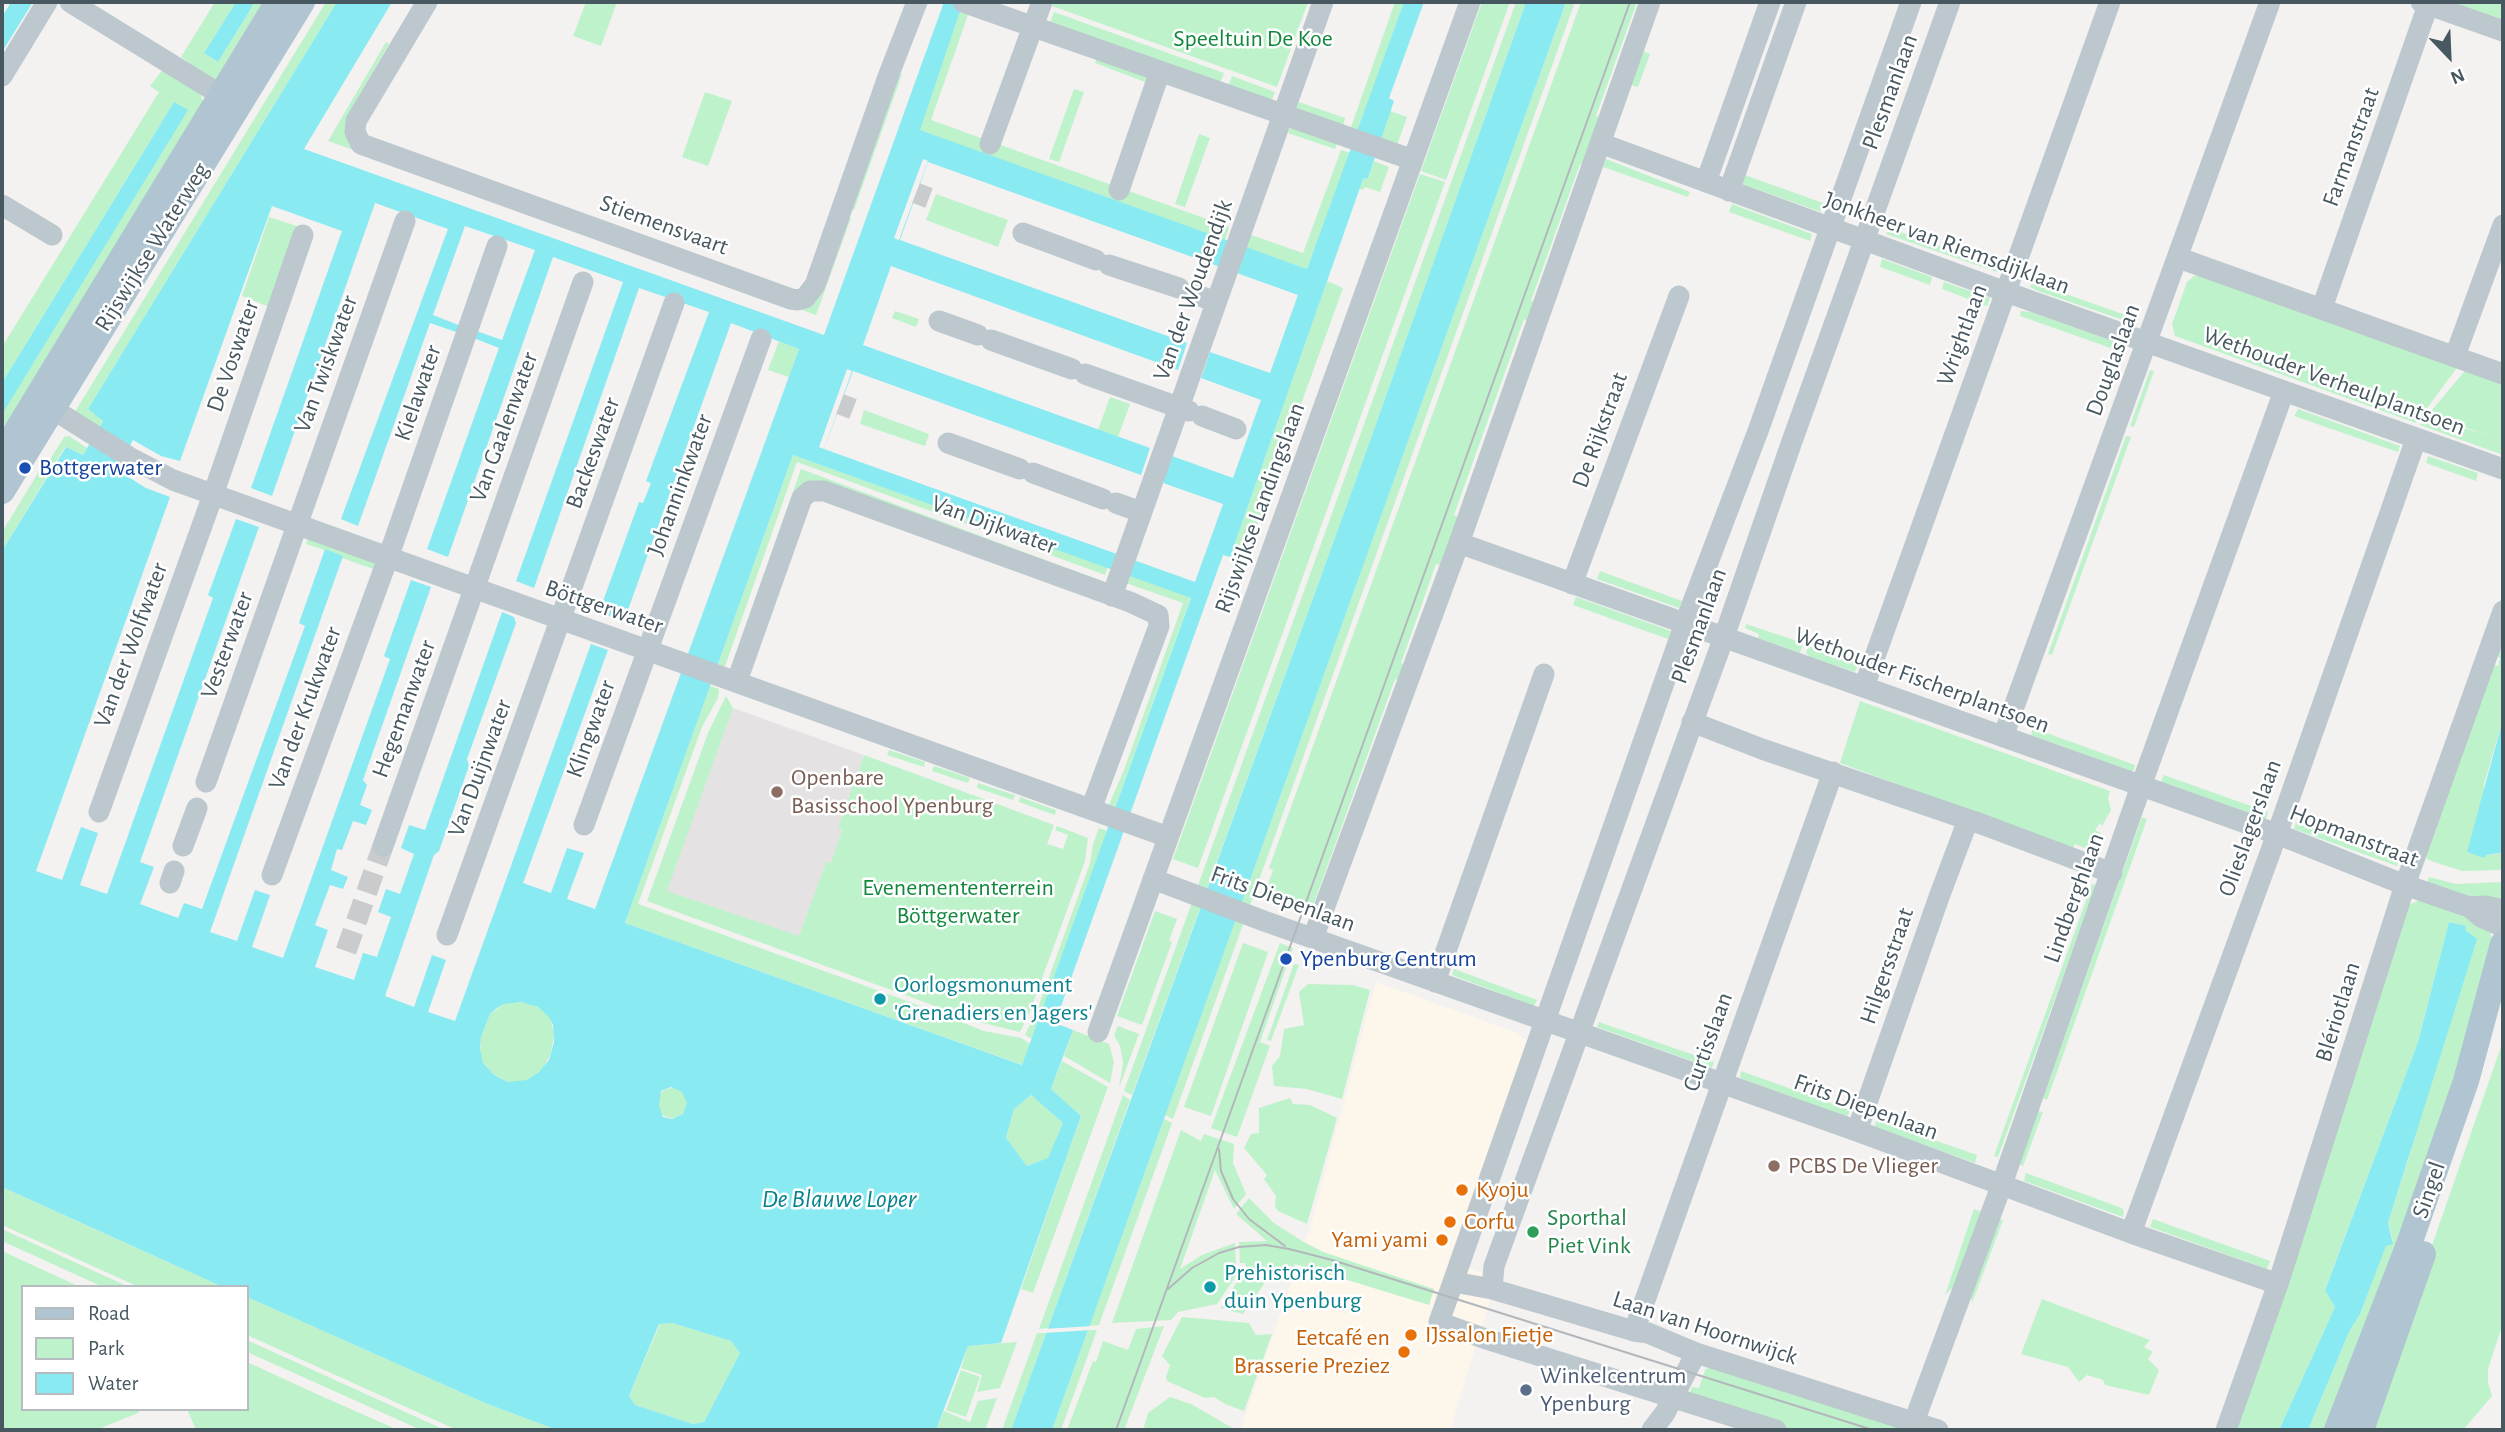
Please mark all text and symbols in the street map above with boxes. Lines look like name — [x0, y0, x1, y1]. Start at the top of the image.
north arrow — [2414, 21, 2484, 91]
park label: Speeltuin De Koe — [1173, 25, 1333, 53]
street label: Plesmanlaan — [1856, 30, 1924, 154]
text: N — [2448, 64, 2467, 87]
street label: Farmanstraat — [2316, 84, 2386, 210]
street label: Rijswijkse Waterweg — [89, 157, 215, 337]
street label: Jonkheer van Riemsdijklaan — [1820, 185, 2074, 301]
street label: Stiemensvaart — [596, 188, 732, 262]
street label: Van der Woudendijk — [1147, 196, 1239, 384]
street label: Wrightlaan — [1930, 280, 1994, 390]
street label: Van Twiskwater — [288, 291, 364, 437]
street label: De Voswater — [200, 296, 266, 416]
street label: Douglaslaan — [2079, 300, 2147, 420]
street label: Wethouder Verheulplantsoen — [2199, 320, 2469, 442]
street label: Kielawater — [388, 341, 448, 445]
street label: Van Gaalenwater — [463, 348, 545, 506]
street label: De Rijkstraat — [1566, 368, 1634, 492]
street label: Backeswater — [560, 393, 626, 513]
street label: Rijswijkse Landingslaan — [1208, 399, 1312, 617]
street label: Johanninkwater — [641, 410, 719, 560]
place label: Bottgerwater — [39, 454, 162, 482]
marker: Bottgerwater — [17, 460, 33, 476]
street label: Van Dijkwater — [927, 489, 1061, 561]
street label: Van der Wolfwater — [88, 559, 174, 731]
street label: Plesmanlaan — [1665, 564, 1733, 688]
street label: Böttgerwater — [541, 573, 667, 641]
street label: Vesterwater — [194, 588, 260, 702]
street label: Wethouder Fischerplantsoen — [1790, 620, 2054, 740]
street label: Van der Krukwater — [262, 623, 348, 793]
street label: Hegemanwater — [366, 636, 442, 782]
street label: Klingwater — [560, 676, 622, 782]
street label: Van Duijnwater — [442, 695, 518, 841]
street label: Olieslagerslaan — [2212, 756, 2288, 900]
place label: Openbare Basisschool Ypenburg — [791, 764, 993, 820]
marker: Openbare Basisschool Ypenburg — [769, 784, 785, 800]
street label: Hopmanstraat — [2285, 798, 2423, 874]
street label: Lindberghlaan — [2037, 829, 2111, 967]
street label: Frits Diepenlaan — [1207, 859, 1359, 939]
park label: Evenemententerrein Böttgerwater — [862, 874, 1054, 930]
street label: Hilgersstraat — [1854, 904, 1920, 1028]
place label: Ypenburg Centrum — [1300, 945, 1477, 973]
marker: Ypenburg Centrum — [1278, 951, 1294, 967]
street label: Blériotlaan — [2309, 958, 2367, 1066]
place label: Oorlogsmonument 'Grenadiers en Jagers' — [894, 971, 1092, 1027]
street label: Curtisslaan — [1677, 988, 1739, 1096]
marker: Oorlogsmonument 'Grenadiers en Jagers' — [872, 991, 888, 1007]
street label: Frits Diepenlaan — [1790, 1067, 1942, 1147]
place label: PCBS De Vlieger — [1788, 1152, 1938, 1180]
marker: PCBS De Vlieger — [1766, 1158, 1782, 1174]
street label: Singel — [2406, 1158, 2452, 1222]
place label: Kyoju — [1476, 1176, 1529, 1204]
marker: Kyoju — [1454, 1182, 1470, 1198]
water label: De Blauwe Loper — [762, 1183, 916, 1215]
place label: Sporthal Piet Vink — [1547, 1204, 1631, 1260]
place label: Corfu — [1464, 1208, 1515, 1236]
marker: Corfu — [1442, 1214, 1458, 1230]
marker: Sporthal Piet Vink — [1525, 1224, 1541, 1240]
place label: Yami yami — [1331, 1226, 1428, 1254]
marker: Yami yami — [1434, 1232, 1450, 1248]
place label: Prehistorisch duin Ypenburg — [1224, 1259, 1361, 1315]
marker: Prehistorisch duin Ypenburg — [1202, 1279, 1218, 1295]
legend — [21, 1285, 248, 1411]
street label: Laan van Hoornwijck — [1609, 1285, 1801, 1371]
text: Road — [88, 1303, 130, 1324]
place label: IJssalon Fietje — [1425, 1321, 1553, 1349]
place label: Eetcafé en Brasserie Preziez — [1234, 1324, 1390, 1380]
marker: IJssalon Fietje — [1403, 1327, 1419, 1343]
text: Park — [88, 1338, 124, 1359]
marker: Eetcafé en Brasserie Preziez — [1396, 1344, 1412, 1360]
place label: Winkelcentrum Ypenburg — [1540, 1362, 1686, 1418]
text: Water — [88, 1373, 138, 1394]
marker: Winkelcentrum Ypenburg — [1518, 1382, 1534, 1398]

